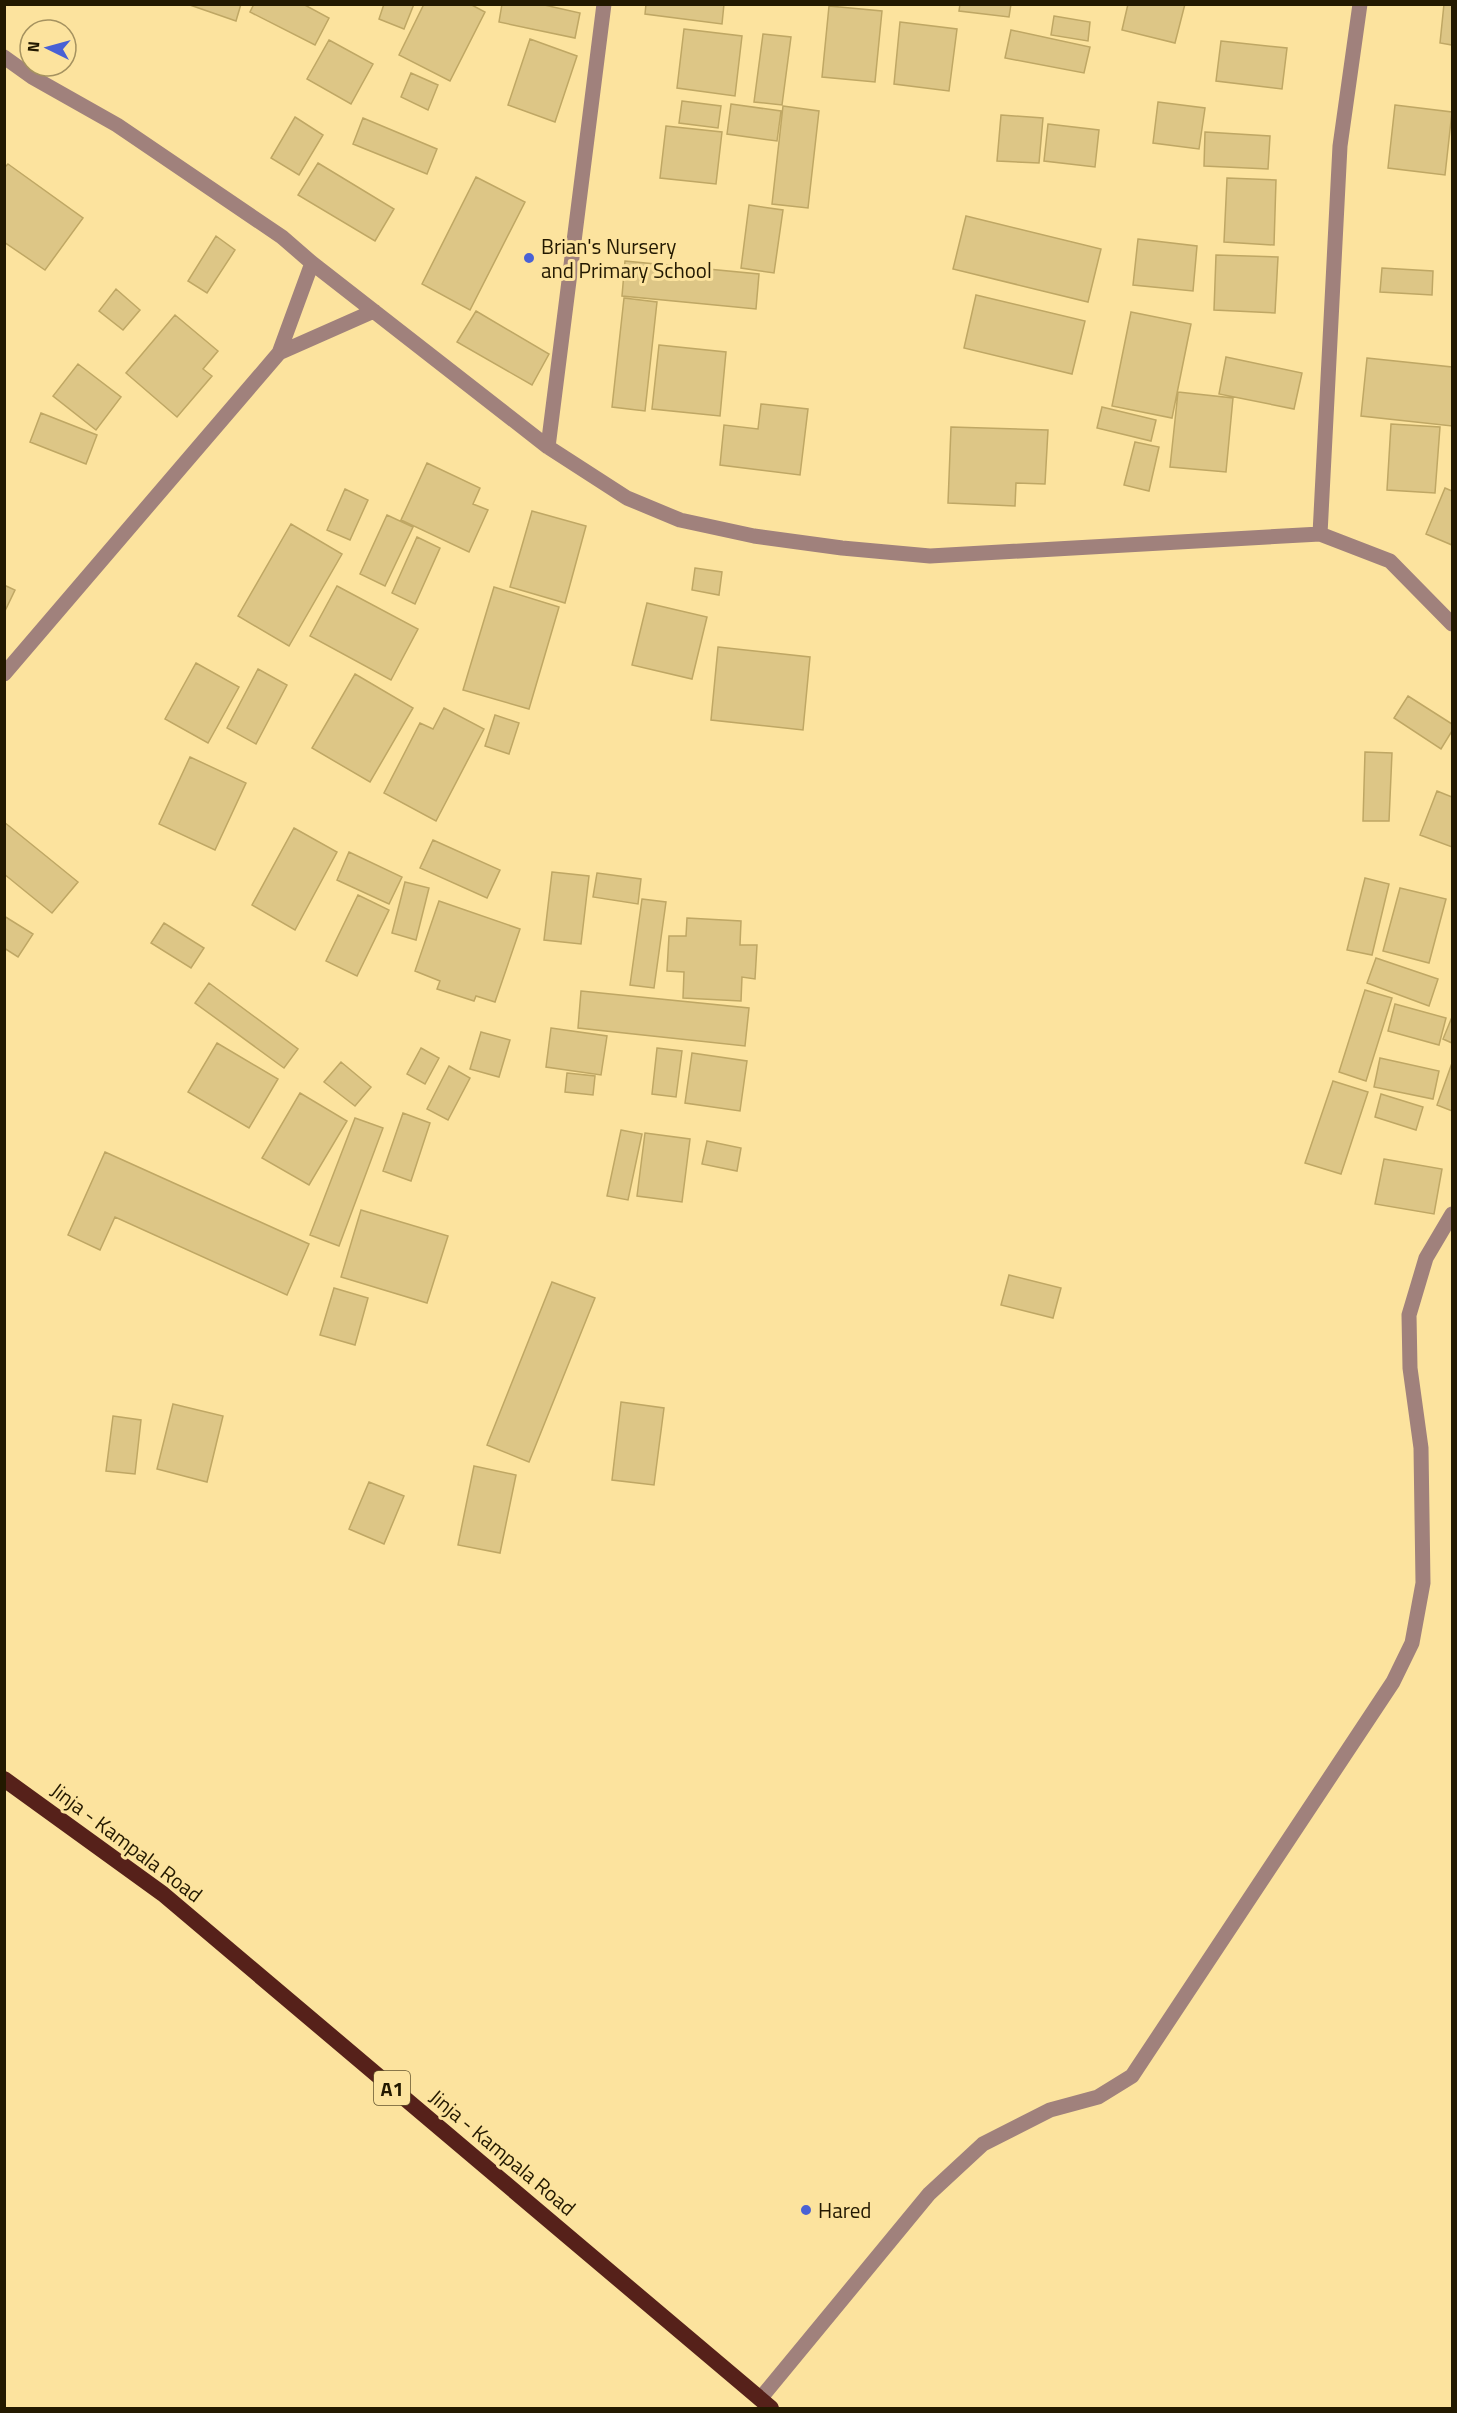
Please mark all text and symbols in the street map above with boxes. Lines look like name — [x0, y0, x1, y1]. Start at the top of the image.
north arrow — [18, 18, 78, 78]
text: N — [21, 40, 45, 53]
place label: Brian's Nursery and Primary School — [541, 230, 712, 286]
marker: Brian's Nursery and Primary School — [522, 251, 536, 265]
street label: Jinja - Kampala Road — [44, 1774, 210, 1910]
road number: A1 — [374, 2071, 410, 2105]
street label: Jinja - Kampala Road — [423, 2081, 583, 2223]
place label: Hared — [818, 2194, 871, 2226]
marker: Hared — [799, 2203, 813, 2217]

